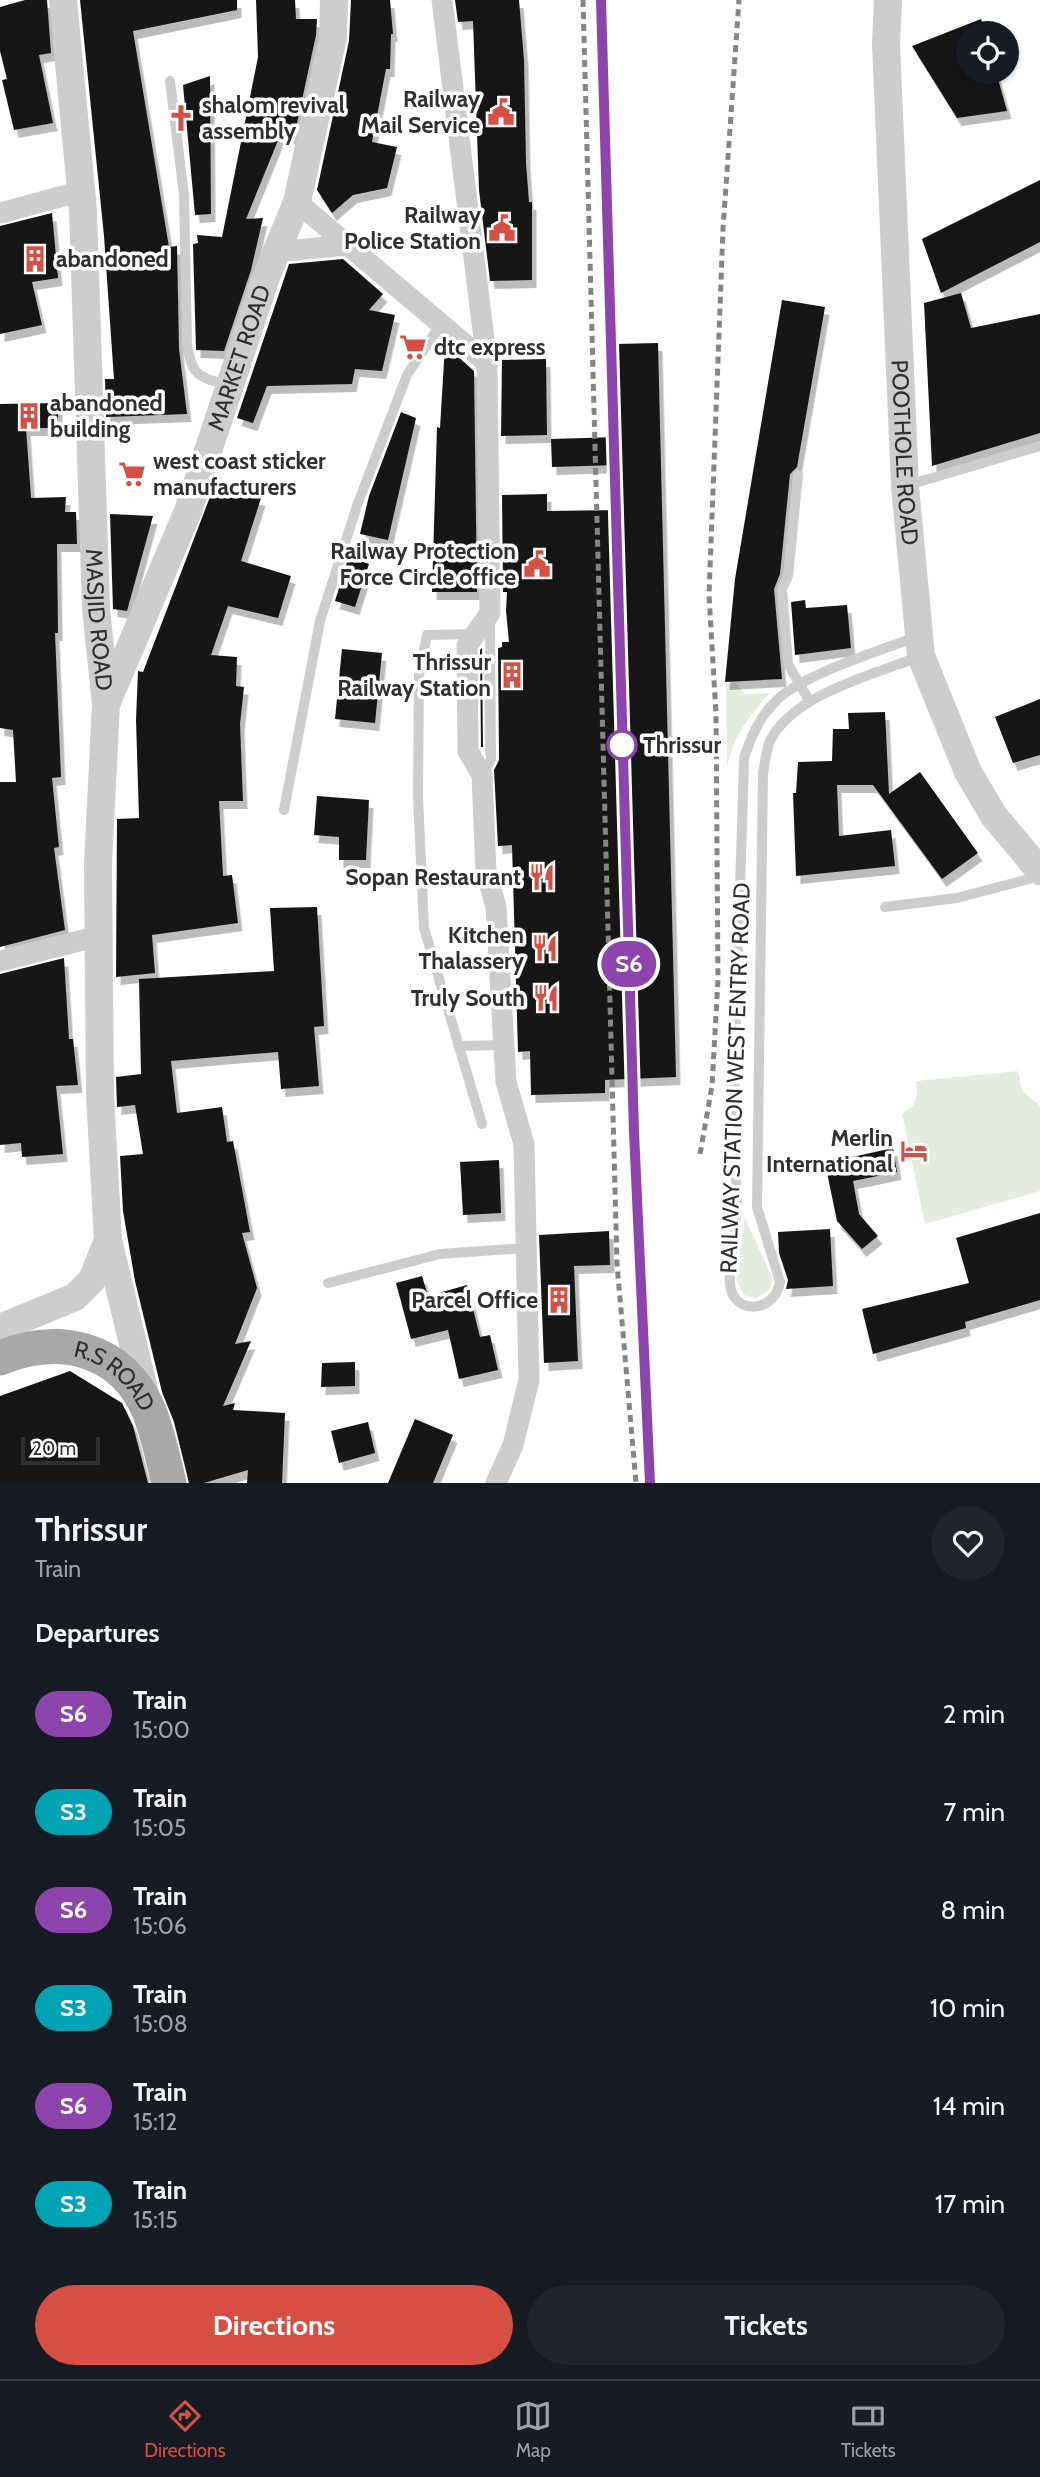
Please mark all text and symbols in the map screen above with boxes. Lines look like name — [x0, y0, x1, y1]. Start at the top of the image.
map controls — [956, 21, 1019, 84]
button: locate — [956, 21, 1019, 84]
place label: Railway Mail Service — [361, 85, 481, 139]
place label: shalom revival assembly — [202, 91, 345, 145]
public building icon: Railway Mail Service — [486, 97, 516, 127]
church icon: shalom revival assembly — [166, 103, 196, 133]
place label: Railway Police Station — [344, 201, 482, 255]
public building icon: Railway Police Station — [487, 213, 517, 243]
building icon: abandoned — [20, 244, 50, 274]
place label: abandoned — [56, 245, 169, 273]
street label: MARKET ROAD — [202, 281, 276, 434]
supermarket icon: dtc express — [398, 332, 428, 362]
place label: dtc express — [434, 333, 546, 361]
street label: POOTHOLE ROAD — [886, 359, 925, 547]
place label: abandoned building — [50, 389, 163, 443]
building icon: abandoned building — [14, 401, 44, 431]
place label: west coast sticker manufacturers — [153, 447, 326, 501]
supermarket icon: west coast sticker manufacturers — [117, 459, 147, 489]
place label: Railway Protection Force Circle office — [330, 537, 516, 591]
street label: MASJID ROAD — [80, 548, 119, 692]
public building icon: Railway Protection Force Circle office — [522, 549, 552, 579]
place label: Thrissur Railway Station — [337, 648, 491, 702]
building icon: Thrissur Railway Station — [497, 660, 527, 690]
marker: Thrissur — [607, 730, 637, 760]
place label: Thrissur — [643, 731, 722, 759]
restaurant icon: Sopan Restaurant — [527, 862, 557, 892]
place label: Sopan Restaurant — [345, 863, 521, 891]
street label: RAILWAY STATION WEST ENTRY ROAD — [714, 882, 756, 1274]
place label: Kitchen Thalassery — [419, 921, 525, 975]
restaurant icon: Kitchen Thalassery — [530, 933, 560, 963]
line badge: S6 — [598, 941, 660, 987]
text: S6 — [615, 949, 643, 978]
restaurant icon: Truly South — [531, 983, 561, 1013]
place label: Truly South — [411, 984, 525, 1012]
place label: Merlin International — [766, 1124, 893, 1178]
hotel icon: Merlin International — [899, 1136, 929, 1166]
building icon: Parcel Office — [544, 1285, 574, 1315]
place label: Parcel Office — [411, 1286, 538, 1314]
street label: R.S ROAD — [71, 1335, 161, 1416]
scale bar — [21, 1434, 100, 1466]
text: 20 m — [32, 1437, 76, 1460]
button: heart — [931, 1506, 1005, 1580]
text: Thrissur — [35, 1509, 147, 1549]
text: Train — [35, 1555, 81, 1583]
text: Departures — [35, 1617, 159, 1649]
text: Train — [133, 1684, 187, 1716]
text: 2 min — [943, 1698, 1005, 1730]
text: S6 — [60, 1699, 87, 1728]
text: 15:00 — [133, 1716, 190, 1744]
text: Train — [133, 1782, 187, 1814]
text: 7 min — [943, 1796, 1005, 1828]
text: S3 — [60, 1797, 87, 1826]
text: 15:05 — [133, 1814, 186, 1842]
text: Train — [133, 1880, 187, 1912]
text: 8 min — [941, 1894, 1005, 1926]
text: S6 — [60, 1895, 87, 1924]
text: 15:06 — [133, 1912, 187, 1940]
text: Train — [133, 1978, 187, 2010]
text: 10 min — [930, 1992, 1005, 2024]
text: S3 — [60, 1993, 87, 2022]
text: 15:08 — [133, 2010, 188, 2038]
text: Train — [133, 2076, 187, 2108]
text: 14 min — [933, 2090, 1005, 2122]
text: S6 — [60, 2091, 87, 2120]
text: 15:12 — [133, 2108, 177, 2136]
text: Train — [133, 2174, 187, 2206]
text: 17 min — [935, 2188, 1005, 2220]
text: S3 — [60, 2189, 87, 2218]
text: 15:15 — [133, 2206, 178, 2234]
button: Directions — [35, 2285, 513, 2365]
button: Tickets — [527, 2285, 1005, 2365]
tab: Directions — [144, 2397, 226, 2462]
tab: Map — [514, 2397, 552, 2462]
tab: Tickets — [841, 2397, 896, 2462]

